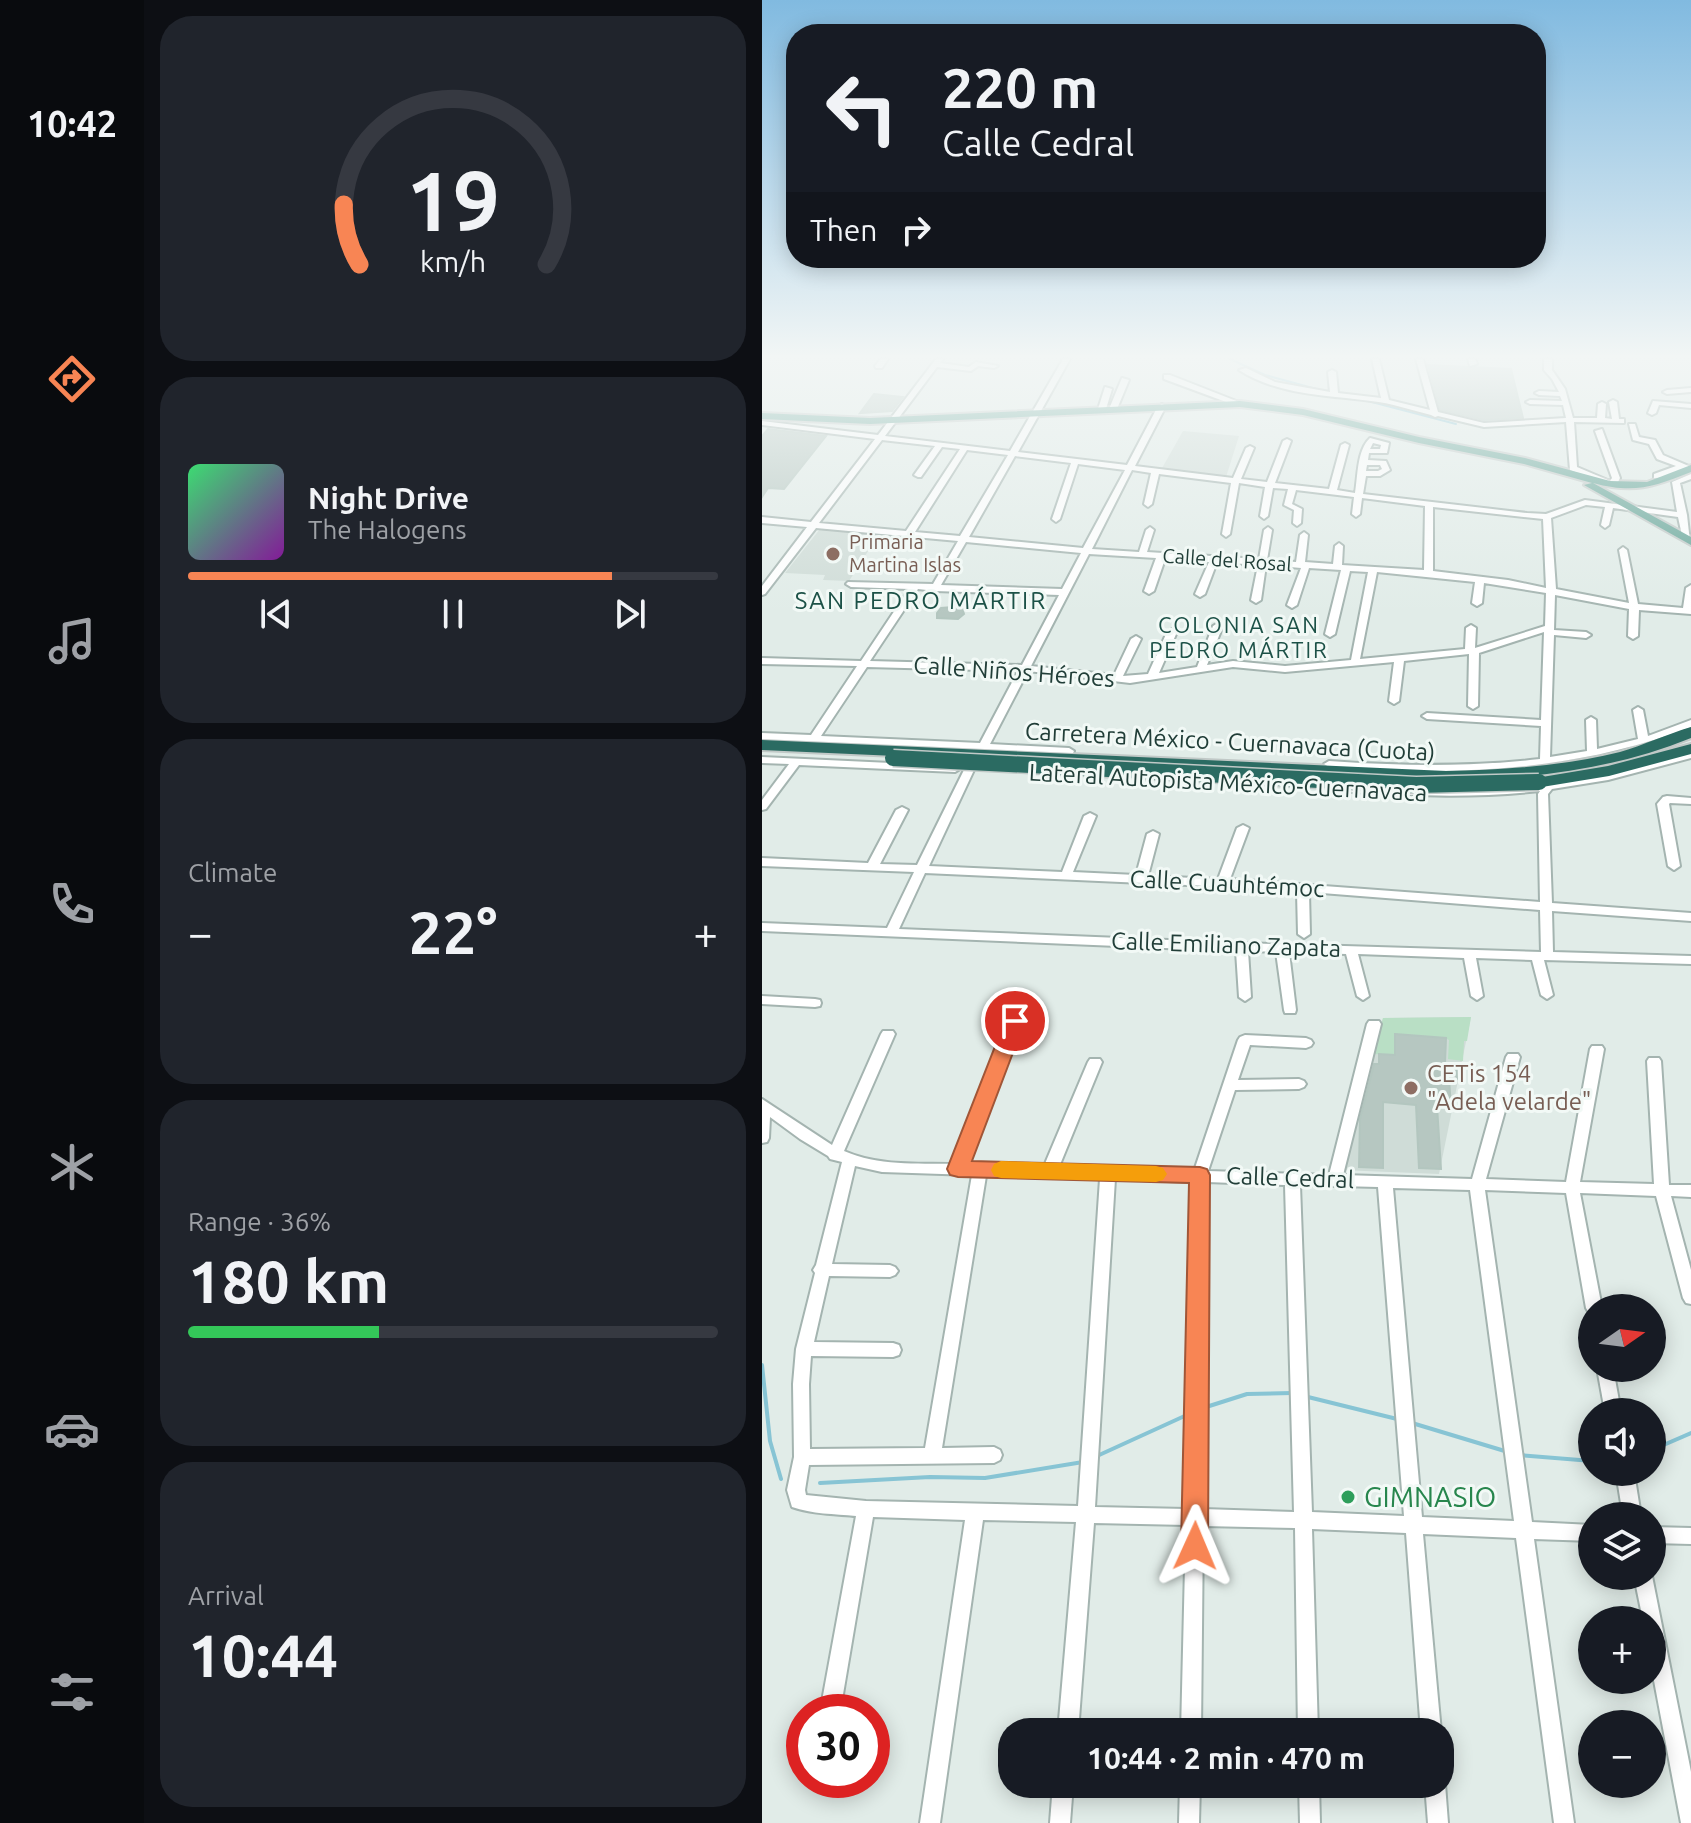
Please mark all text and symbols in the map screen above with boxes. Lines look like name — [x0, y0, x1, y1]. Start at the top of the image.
icon: left — [810, 56, 914, 160]
text: 220 m — [942, 56, 1098, 119]
text: 10:42 — [27, 103, 117, 144]
text: Calle Cedral — [942, 122, 1134, 163]
text: 19 — [406, 152, 500, 246]
icon: right — [894, 208, 938, 252]
text: Then — [810, 213, 878, 247]
text: km/h — [420, 245, 486, 277]
icon: directions — [44, 351, 100, 407]
text: Night Drive — [308, 481, 469, 515]
text: The Halogens — [308, 515, 467, 544]
place label: Primaria Martina Islas — [849, 530, 961, 576]
street label: Calle del Rosal — [1162, 544, 1292, 575]
marker: Primaria Martina Islas — [824, 545, 842, 563]
district label: SAN PEDRO MÁRTIR — [795, 586, 1047, 614]
icon: previous — [254, 592, 298, 636]
icon: pause — [431, 592, 475, 636]
icon: next — [608, 592, 652, 636]
district label: COLONIA SAN PEDRO MÁRTIR — [1149, 612, 1329, 662]
icon: music — [44, 613, 100, 669]
street label: Calle Niños Héroes — [912, 651, 1116, 692]
street label: Carretera México - Cuernavaca (Cuota) — [1024, 717, 1436, 766]
street label: Lateral Autopista México-Cuernavaca — [1028, 759, 1428, 806]
text: Climate — [188, 858, 277, 887]
street label: Calle Cuauhtémoc — [1129, 865, 1325, 902]
icon: phone — [44, 876, 100, 932]
text: 22° — [409, 898, 497, 965]
text: − — [188, 908, 213, 957]
text: + — [693, 908, 718, 957]
street label: Calle Emiliano Zapata — [1111, 927, 1341, 962]
pin — [981, 987, 1049, 1055]
icon: arrive — [993, 999, 1037, 1043]
place label: CETis 154 "Adela velarde" — [1427, 1060, 1591, 1115]
marker: CETis 154 "Adela velarde" — [1402, 1079, 1420, 1097]
icon: climate — [44, 1139, 100, 1195]
street label: Calle Cedral — [1226, 1162, 1354, 1193]
text: Range · 36% — [188, 1207, 331, 1236]
text: 180 km — [188, 1247, 389, 1314]
north arrow — [1578, 1294, 1666, 1382]
map controls — [1578, 1294, 1666, 1798]
button: sound — [1578, 1398, 1666, 1486]
icon: car — [44, 1401, 100, 1457]
place label: GIMNASIO — [1364, 1481, 1496, 1512]
marker: GIMNASIO — [1339, 1488, 1357, 1506]
button: layers — [1578, 1502, 1666, 1590]
position arrow — [1153, 1504, 1237, 1588]
text: Arrival — [188, 1581, 264, 1610]
button: + — [1578, 1606, 1666, 1694]
text: 10:44 — [188, 1621, 338, 1688]
icon: filters — [44, 1664, 100, 1720]
speed limit sign: 30 — [786, 1694, 890, 1798]
button: − — [1578, 1710, 1666, 1798]
text: 10:44 · 2 min · 470 m — [1087, 1741, 1365, 1775]

